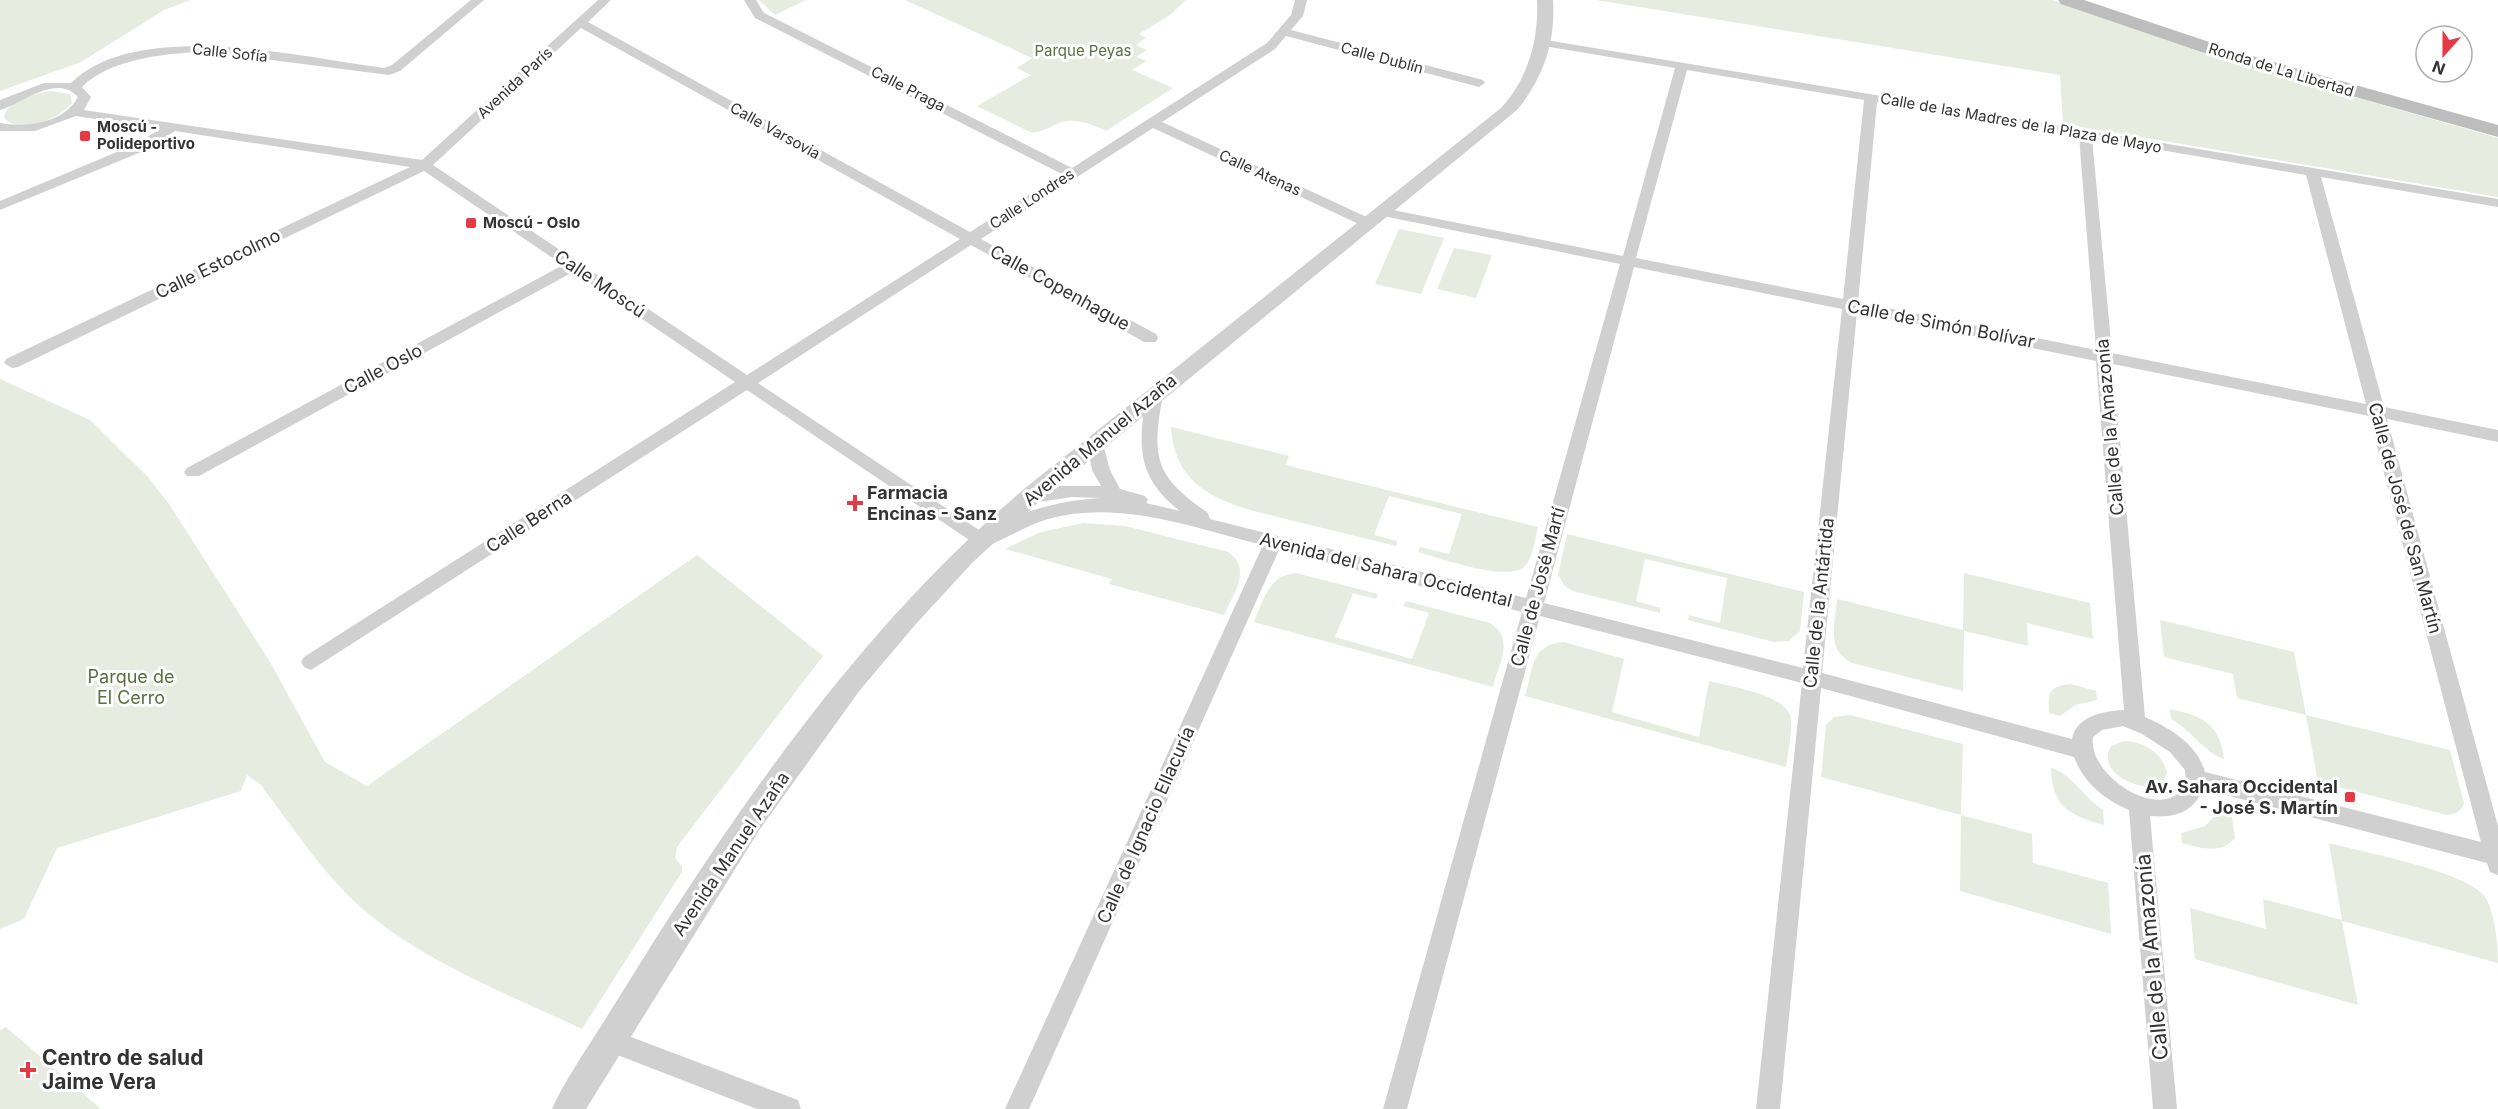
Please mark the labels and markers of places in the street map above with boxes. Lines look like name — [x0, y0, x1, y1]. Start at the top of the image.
place label: Moscú - Polideportivo — [97, 117, 195, 153]
marker: Moscú - Polideportivo — [78, 129, 92, 143]
place label: Moscú - Oslo — [483, 213, 580, 232]
marker: Moscú - Oslo — [464, 216, 478, 230]
place label: Farmacia Encinas - Sanz — [867, 482, 997, 524]
marker: Farmacia Encinas - Sanz — [848, 496, 862, 510]
place label: Av. Sahara Occidental - José S. Martín — [2145, 776, 2338, 818]
marker: Av. Sahara Occidental - José S. Martín — [2343, 790, 2357, 804]
place label: Centro de salud Jaime Vera — [42, 1045, 203, 1094]
marker: Centro de salud Jaime Vera — [19, 1061, 37, 1079]

